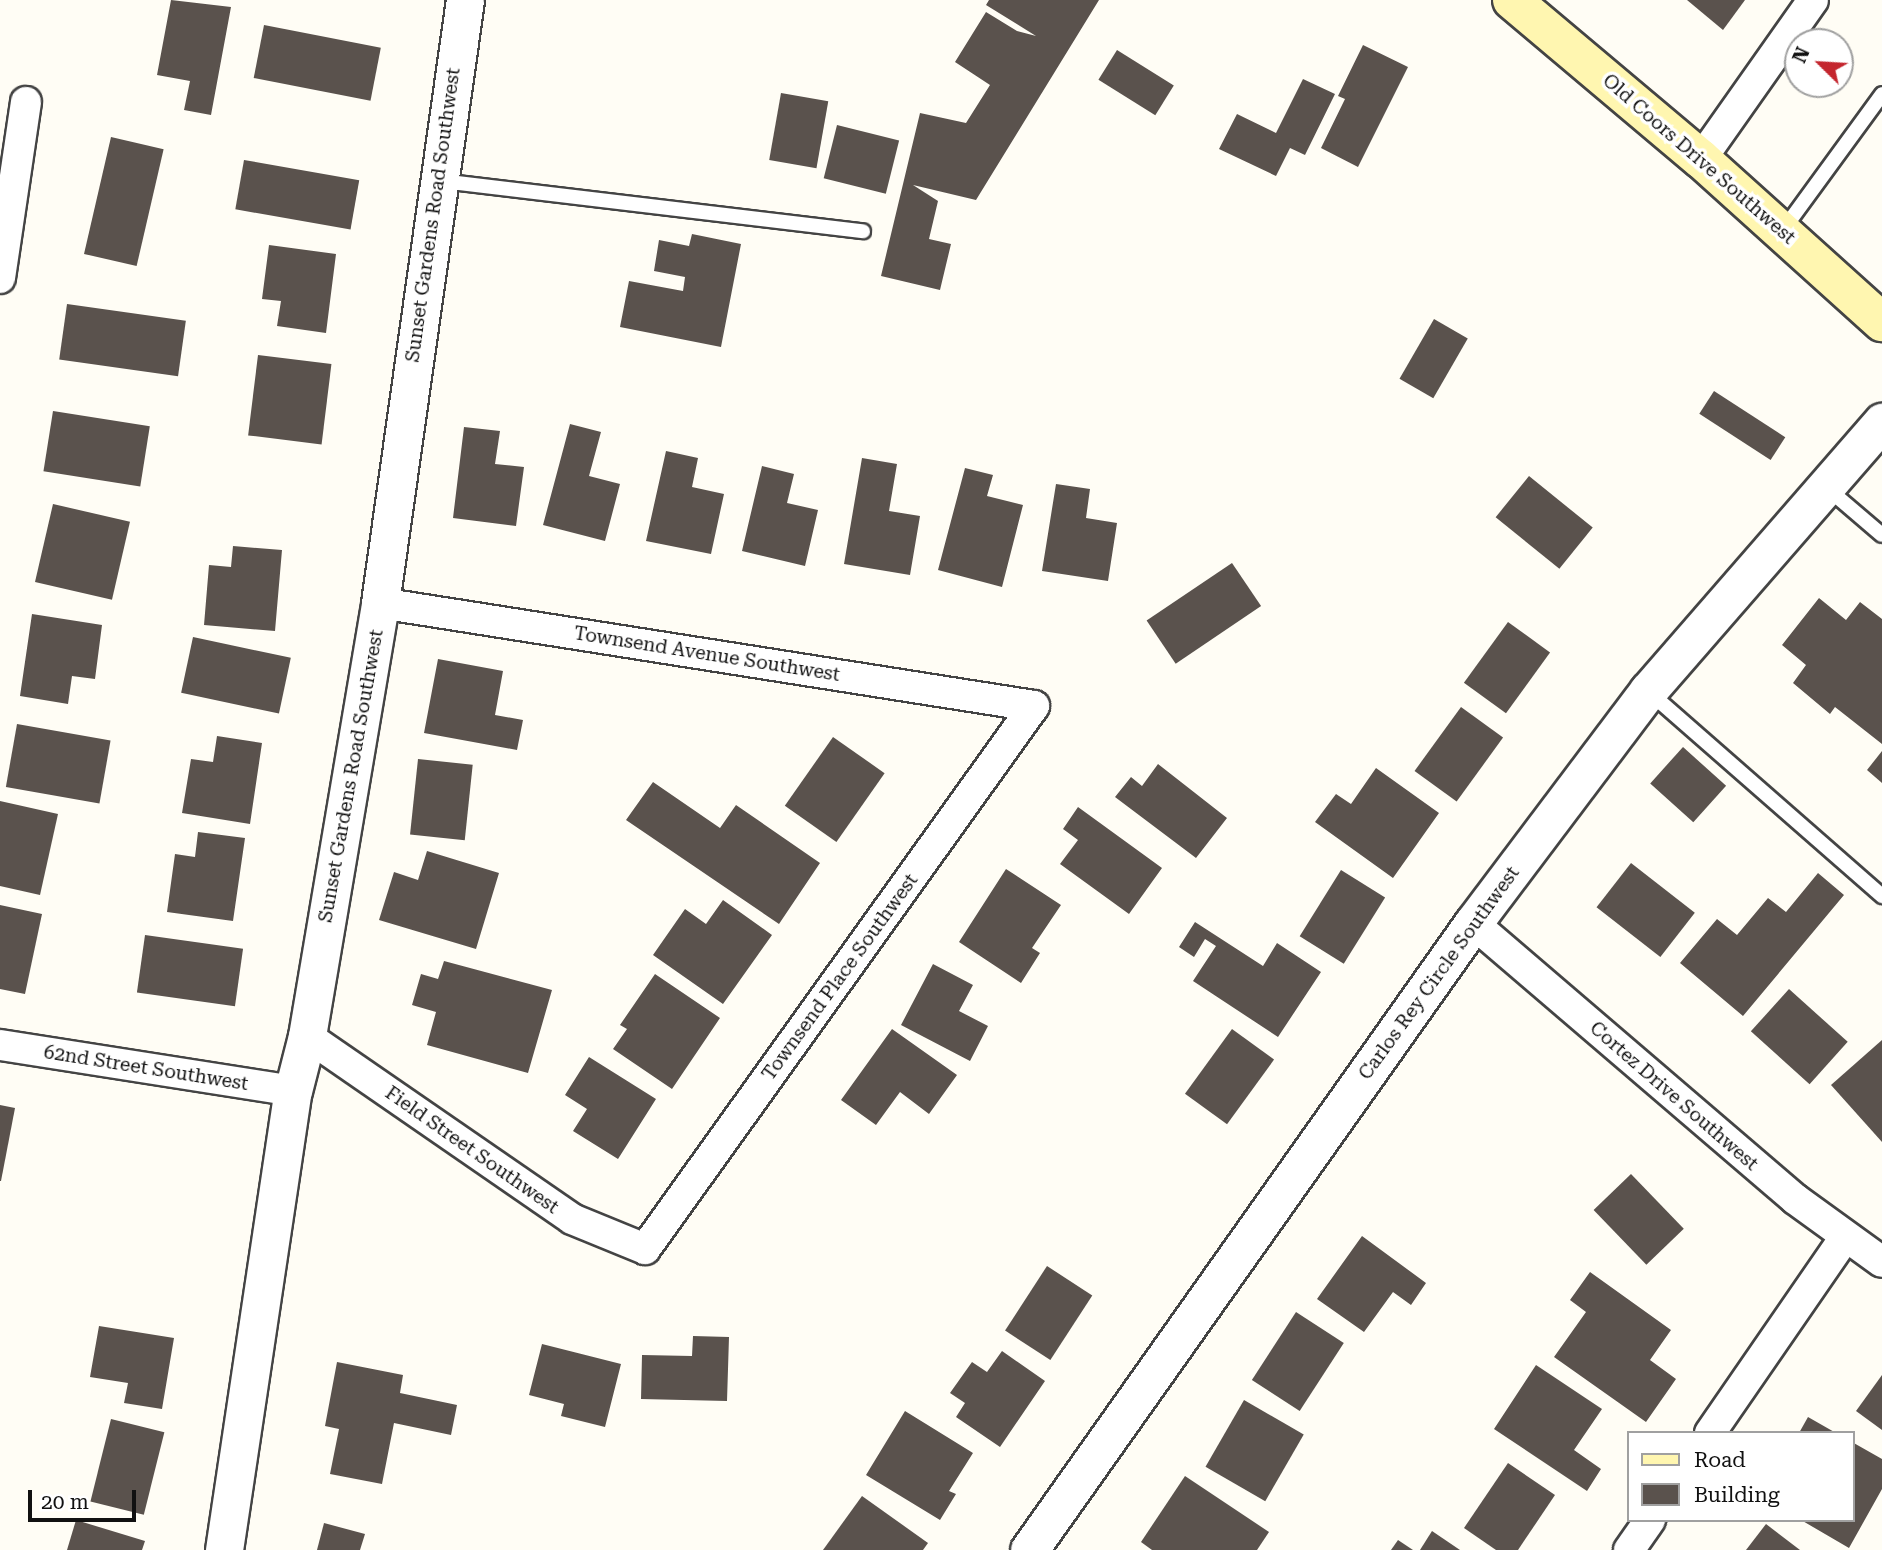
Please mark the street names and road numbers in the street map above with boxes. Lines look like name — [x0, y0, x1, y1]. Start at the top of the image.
street label: Sunset Gardens Road Southwest — [401, 66, 465, 364]
street label: Old Coors Drive Southwest — [1598, 69, 1800, 249]
street label: Townsend Avenue Southwest — [572, 622, 842, 686]
street label: Sunset Gardens Road Southwest — [314, 628, 388, 924]
street label: Carlos Rey Circle Southwest — [1354, 862, 1524, 1084]
street label: Townsend Place Southwest — [757, 869, 923, 1085]
street label: Cortez Drive Southwest — [1585, 1017, 1763, 1175]
street label: 62nd Street Southwest — [42, 1041, 250, 1095]
street label: Field Street Southwest — [381, 1081, 563, 1219]

